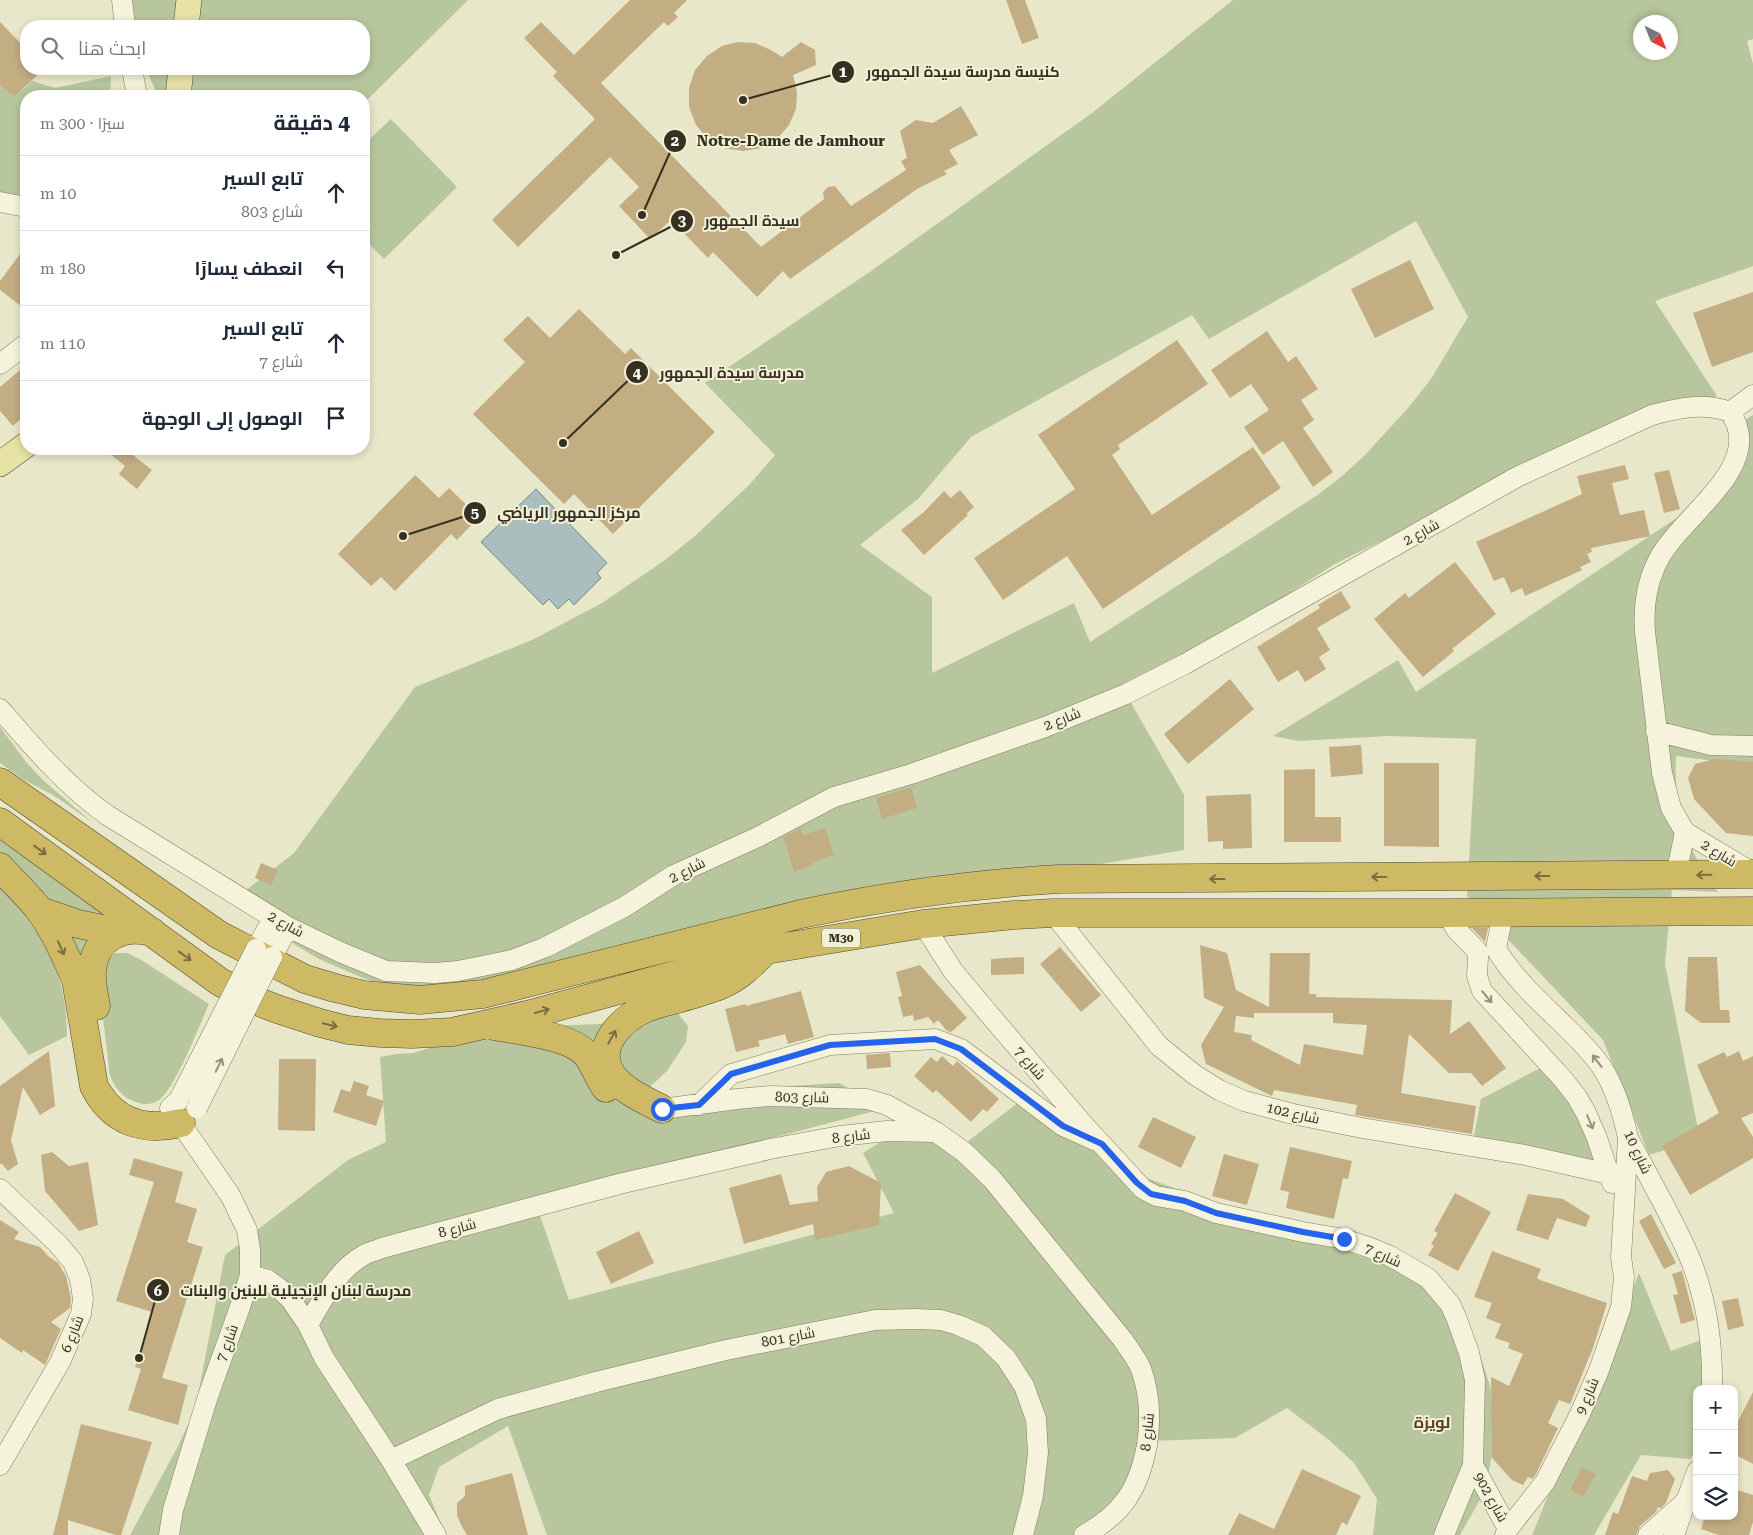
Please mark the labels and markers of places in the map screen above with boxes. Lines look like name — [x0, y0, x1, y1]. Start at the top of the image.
callout: كنيسة مدرسة سيدة الجمهور — [831, 57, 1069, 87]
callout: Notre-Dame de Jamhour — [662, 126, 895, 156]
callout: سيدة الجمهور — [669, 206, 809, 236]
callout: مدرسة سيدة الجمهور — [625, 357, 815, 387]
callout: مركز الجمهور الرياضي — [462, 498, 651, 528]
callout: مدرسة لبنان الإنجيلية للبنين والبنات — [146, 1275, 422, 1305]

